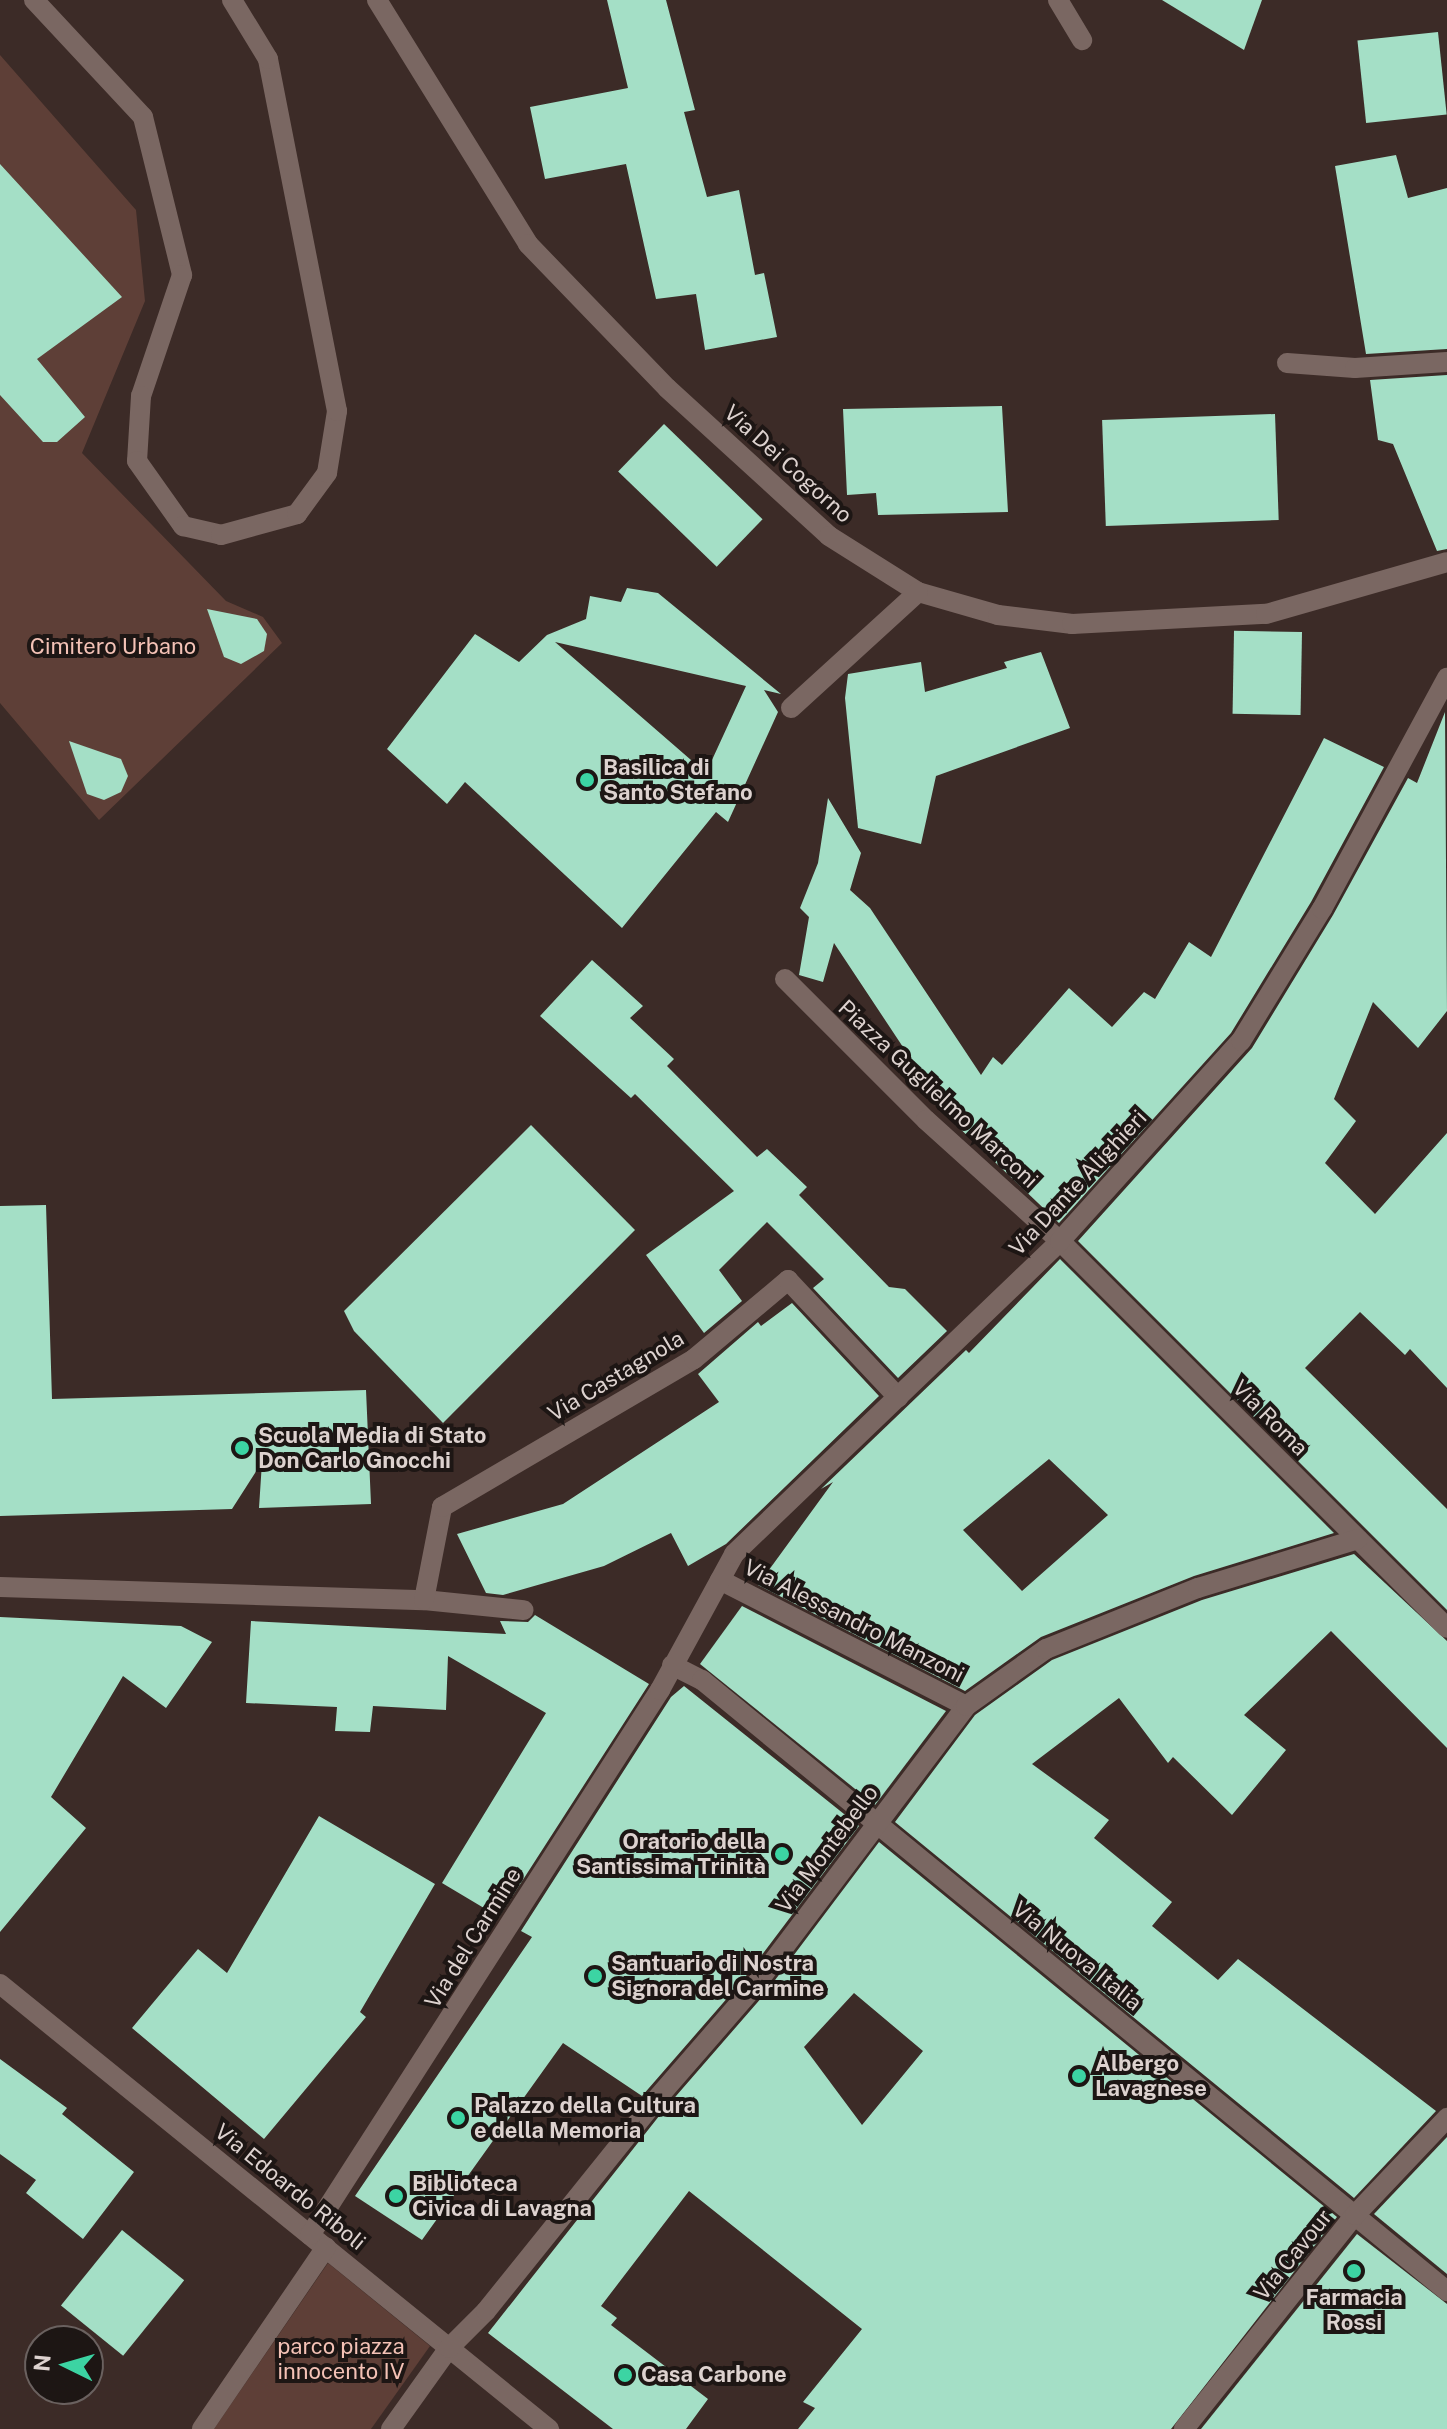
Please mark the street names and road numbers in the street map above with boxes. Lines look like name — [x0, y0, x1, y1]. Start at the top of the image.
street label: Via Dei Cogorno — [719, 400, 857, 528]
street label: Piazza Guglielmo Marconi — [833, 995, 1043, 1193]
street label: Via Dante Alighieri — [1004, 1105, 1152, 1261]
street label: Via Castagnola — [543, 1325, 689, 1427]
street label: Via Roma — [1227, 1375, 1313, 1461]
street label: Via Alessandro Manzoni — [739, 1554, 969, 1688]
street label: Via Montebello — [770, 1780, 884, 1918]
street label: Via del Carmine — [419, 1863, 527, 2013]
street label: Via Nuova Italia — [1007, 1896, 1147, 2016]
street label: Via Edoardo Riboli — [209, 2118, 371, 2256]
street label: Via Cavour — [1248, 2204, 1338, 2306]

